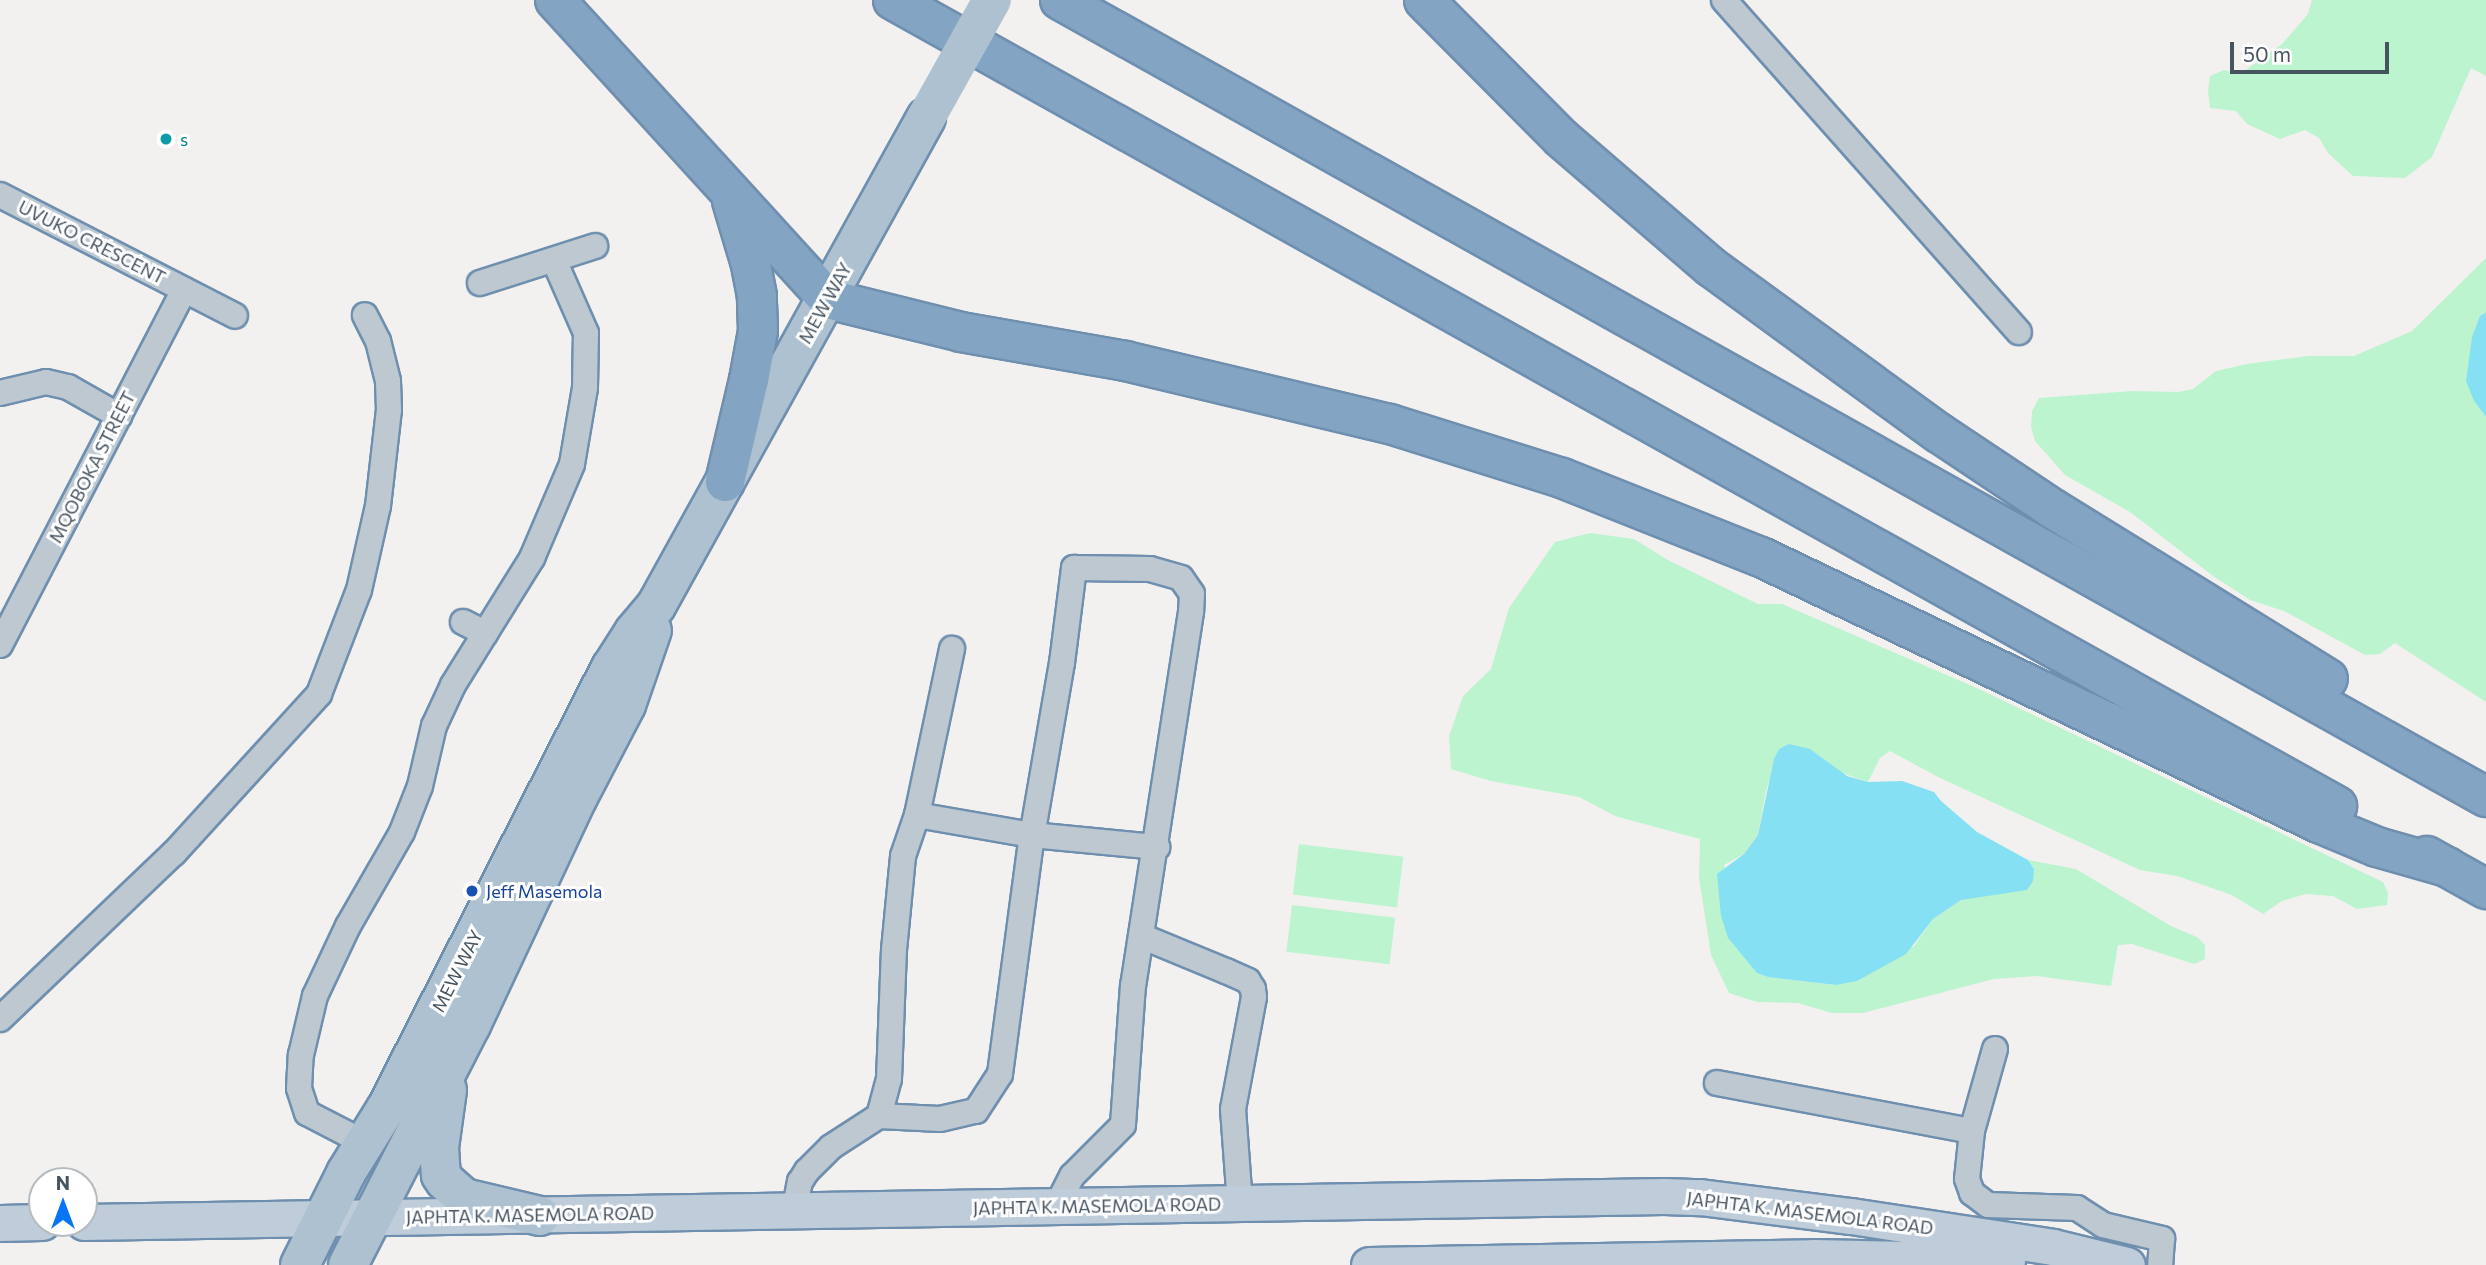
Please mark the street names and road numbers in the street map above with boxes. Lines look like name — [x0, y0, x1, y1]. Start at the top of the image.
street label: UVUKO CRESCENT — [15, 196, 169, 288]
street label: MEW WAY — [794, 259, 856, 347]
street label: MQOBOKA STREET — [44, 388, 140, 546]
street label: MEW WAY — [427, 926, 487, 1016]
street label: JAPHTA K. MASEMOLA ROAD — [1685, 1187, 1935, 1239]
street label: JAPHTA K. MASEMOLA ROAD — [973, 1193, 1221, 1219]
street label: JAPHTA K. MASEMOLA ROAD — [406, 1202, 654, 1228]

